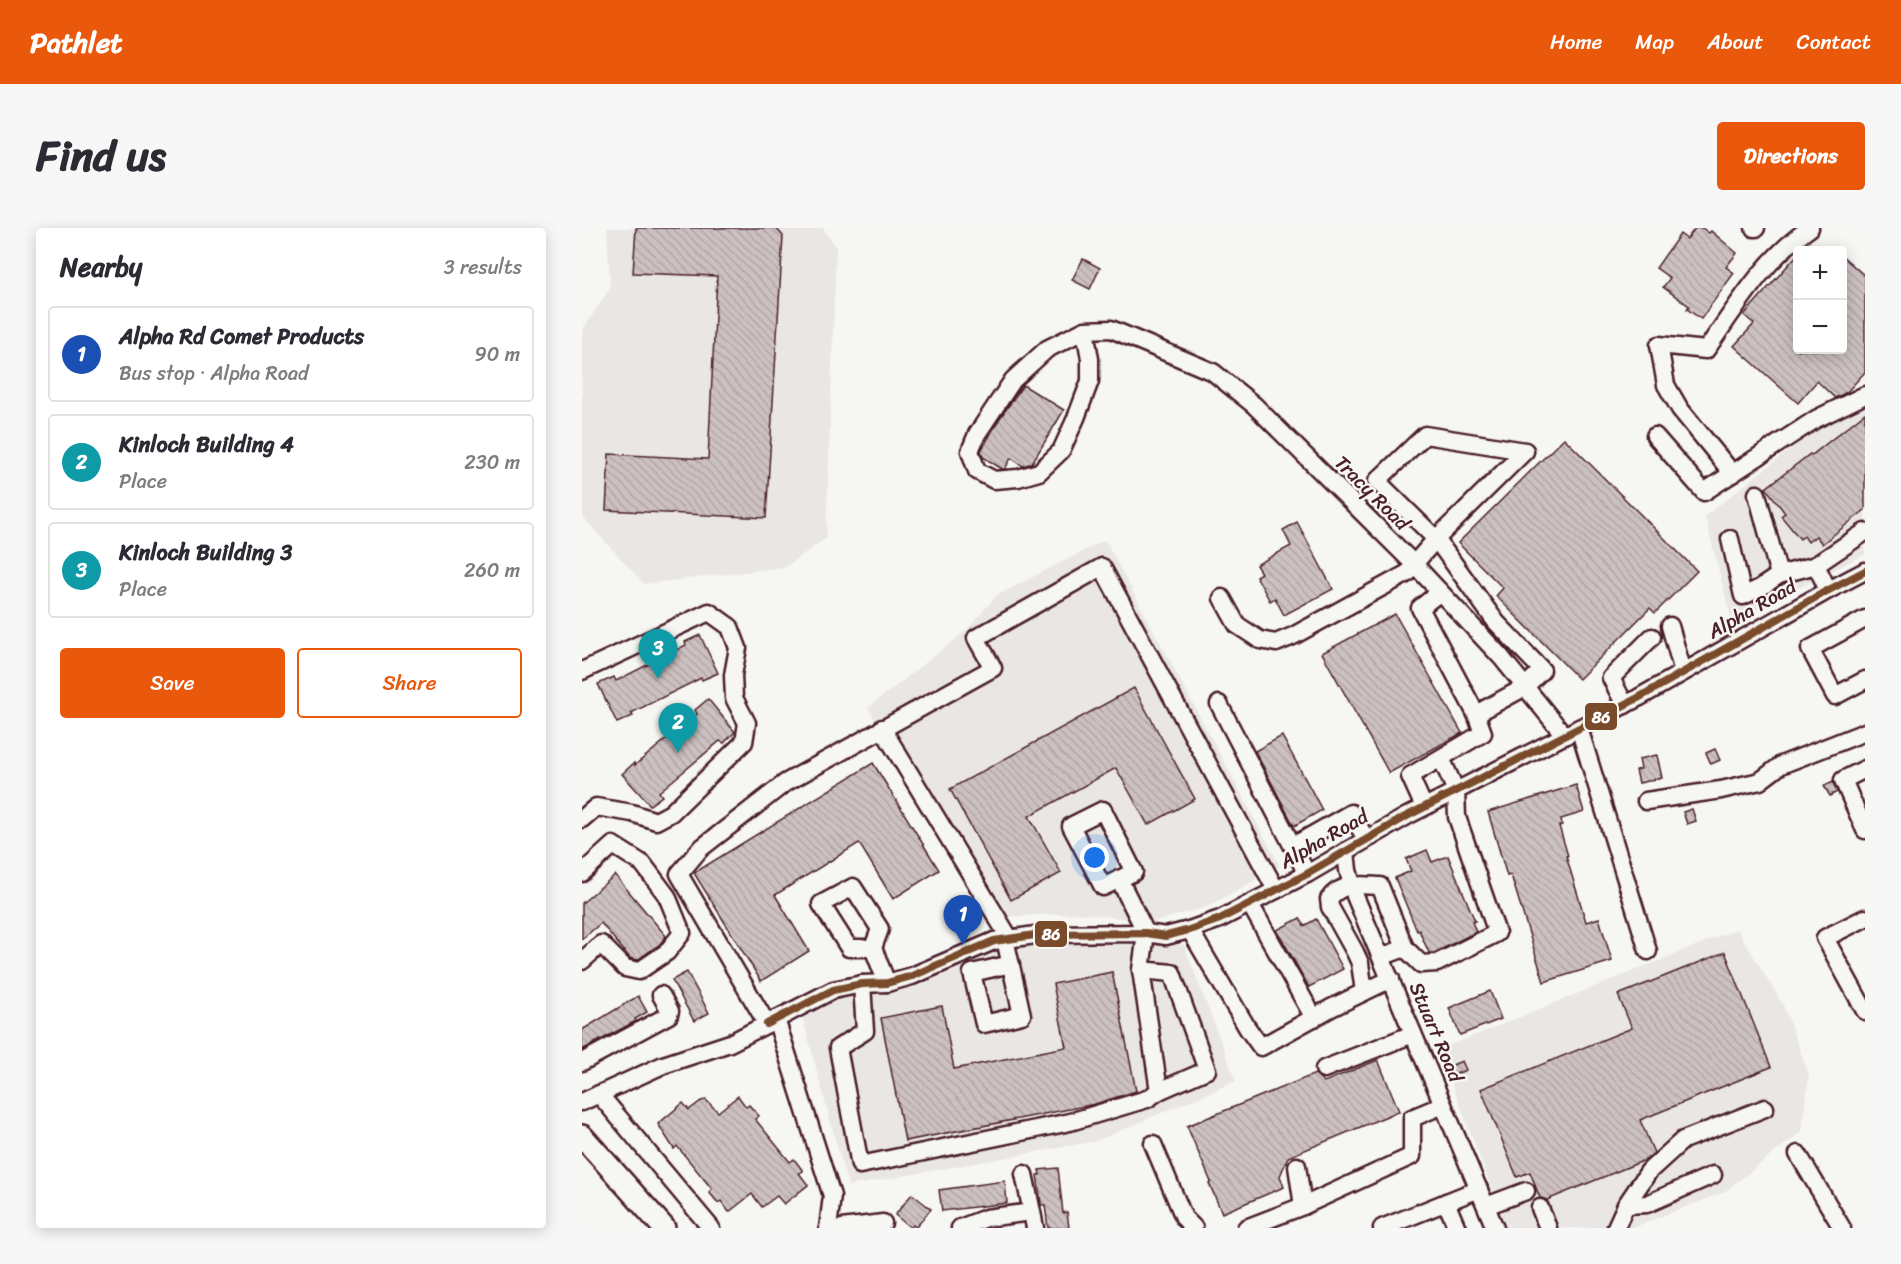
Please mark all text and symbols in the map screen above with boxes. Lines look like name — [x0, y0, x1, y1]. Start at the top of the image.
text: Pathlet — [30, 18, 123, 67]
text: Home — [1550, 23, 1602, 61]
text: Map — [1635, 23, 1674, 61]
text: About — [1707, 23, 1764, 61]
text: Contact — [1797, 23, 1871, 61]
text: Find us — [36, 119, 166, 193]
button: Directions — [1717, 122, 1865, 190]
text: Nearby — [60, 244, 142, 290]
map controls — [1793, 246, 1847, 354]
button: + — [1793, 246, 1847, 300]
text: 3 results — [444, 250, 522, 285]
button: − — [1793, 300, 1847, 354]
text: Alpha Rd Comet Products — [119, 317, 364, 356]
text: 1 — [77, 337, 86, 372]
text: 90 m — [475, 337, 520, 372]
text: Bus stop · Alpha Road — [119, 356, 308, 391]
text: Kinloch Building 4 — [119, 425, 294, 464]
text: 2 — [76, 445, 87, 480]
text: 230 m — [464, 445, 520, 480]
street label: Tracy Road — [1326, 447, 1419, 540]
text: Place — [119, 464, 167, 499]
text: Kinloch Building 3 — [119, 533, 292, 572]
text: 3 — [76, 553, 87, 588]
text: 260 m — [464, 553, 520, 588]
street label: Alpha Road — [1700, 569, 1804, 649]
text: Place — [119, 572, 167, 607]
pin: 3 — [638, 630, 678, 679]
button: Save — [60, 648, 285, 718]
button: Share — [297, 648, 522, 718]
line badge: 86 — [1584, 702, 1618, 731]
text: 86 — [1591, 703, 1610, 732]
pin: 2 — [658, 704, 698, 753]
street label: Alpha Road — [1272, 799, 1376, 879]
your location — [1080, 843, 1109, 872]
pin: 1 — [944, 896, 982, 945]
line badge: 86 — [1034, 920, 1068, 948]
text: 86 — [1041, 920, 1060, 949]
street label: Stuart Road — [1399, 976, 1473, 1089]

